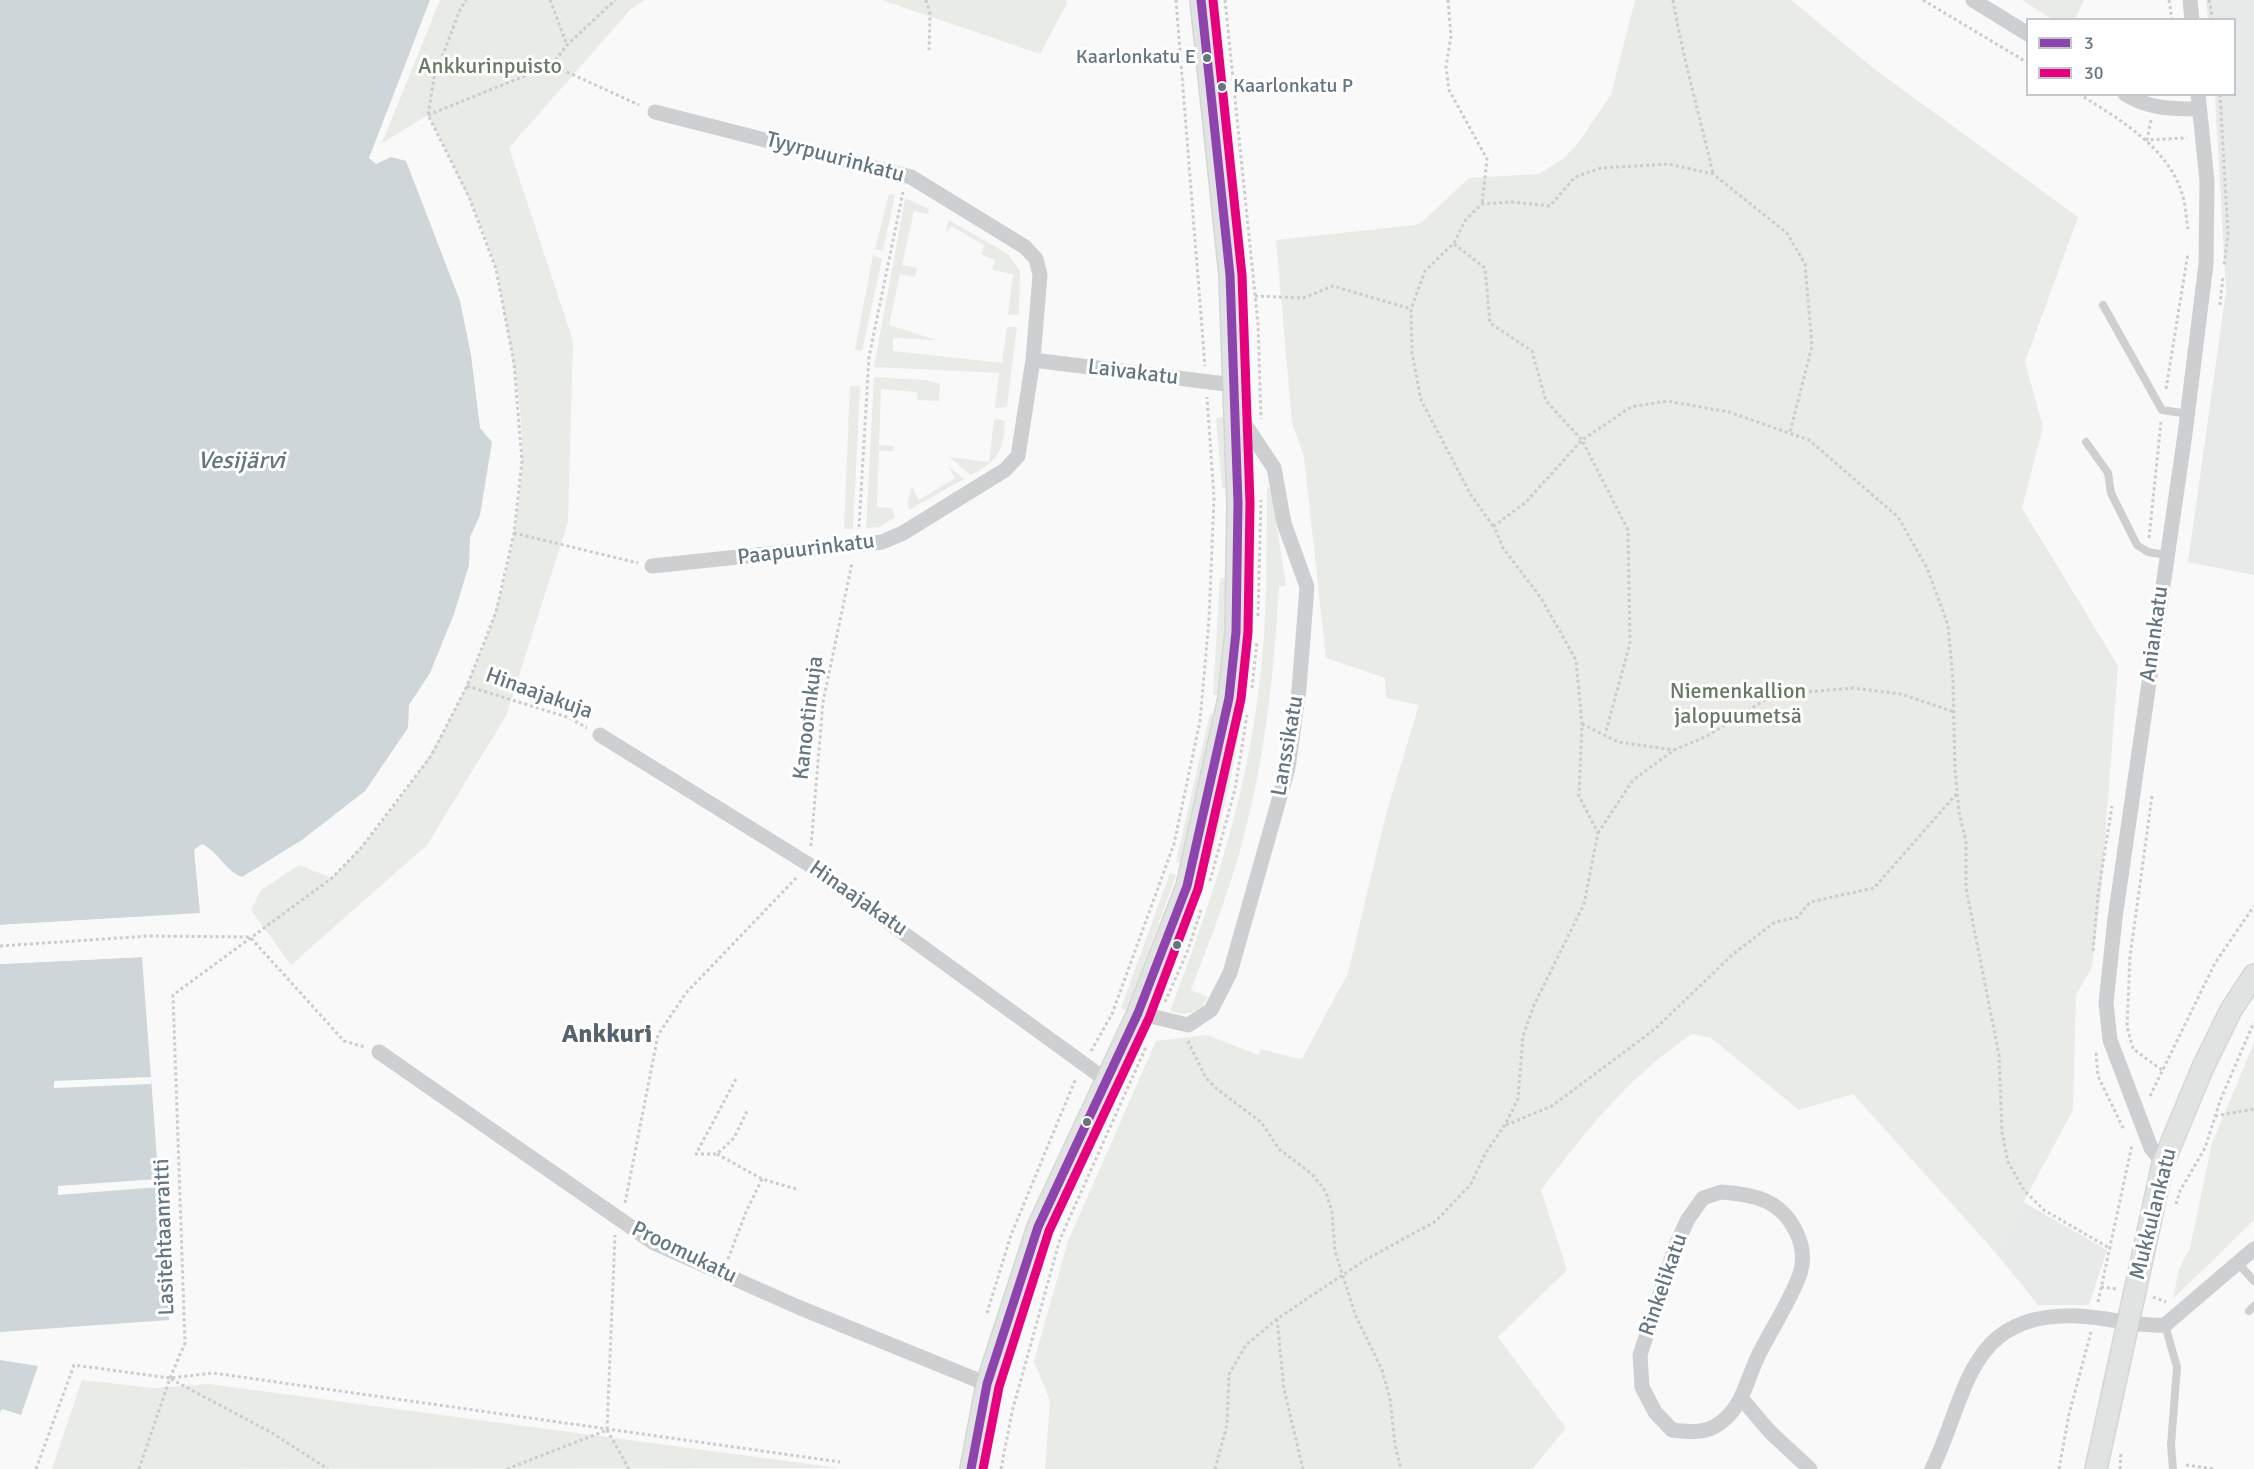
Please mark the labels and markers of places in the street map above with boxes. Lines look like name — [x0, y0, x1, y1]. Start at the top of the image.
place label: Kaarlonkatu E — [1076, 46, 1196, 70]
marker: Kaarlonkatu E — [1201, 52, 1213, 64]
place label: Kaarlonkatu P — [1233, 75, 1353, 99]
marker: Kaarlonkatu P — [1216, 81, 1228, 93]
unlabelled marker — [1171, 939, 1183, 951]
unlabelled marker — [1081, 1116, 1093, 1128]

